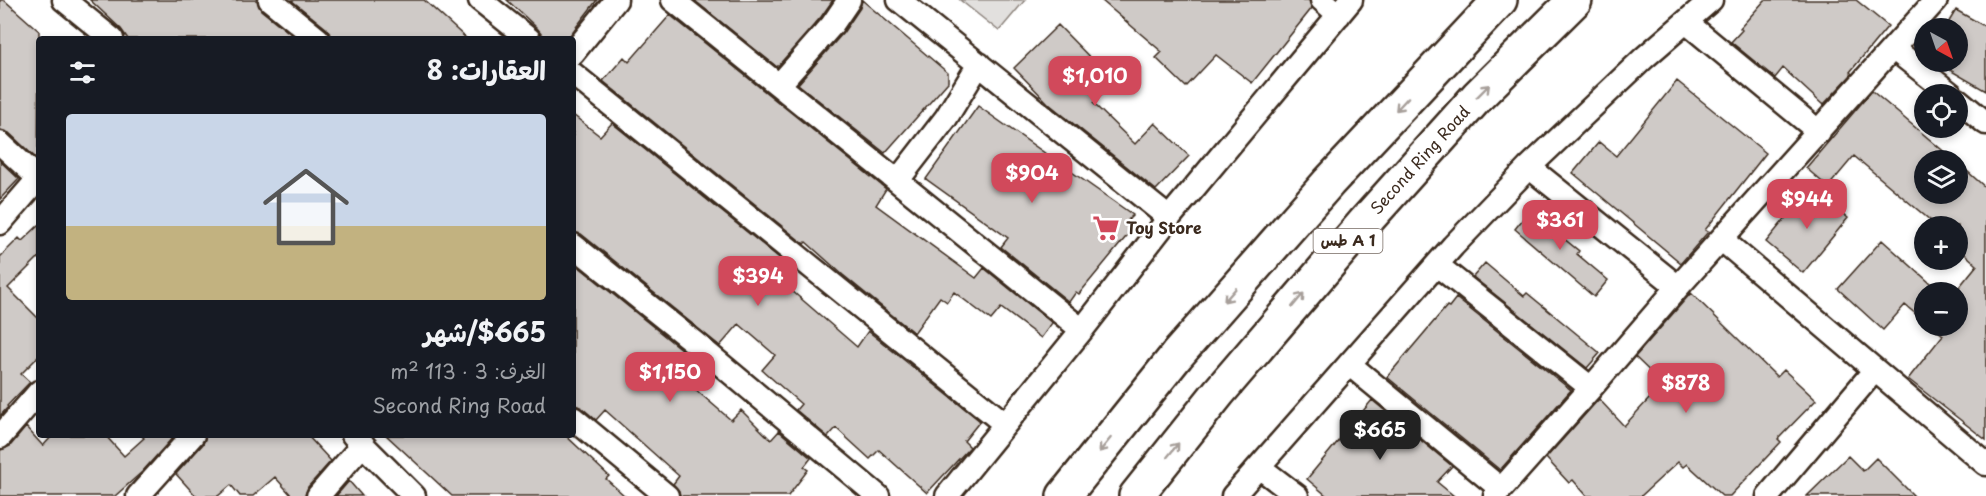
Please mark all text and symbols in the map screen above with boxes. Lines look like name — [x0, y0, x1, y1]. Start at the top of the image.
north arrow — [1914, 18, 1968, 72]
map controls — [1914, 18, 1968, 336]
text: العقارات: 8 — [427, 50, 546, 89]
icon: filters — [66, 56, 99, 89]
pin: $1,010 — [1046, 56, 1144, 107]
text: $1,010 — [1062, 60, 1128, 90]
one-way arrow — [1475, 84, 1490, 99]
button: locate — [1914, 84, 1968, 138]
one-way arrow — [1395, 96, 1410, 111]
street label: Second Ring Road — [1364, 100, 1475, 219]
button: layers — [1914, 150, 1968, 204]
icon: home — [252, 153, 360, 261]
pin: $904 — [996, 153, 1068, 204]
text: $904 — [1005, 157, 1059, 187]
pin: $944 — [1771, 179, 1843, 230]
text: $944 — [1781, 183, 1833, 213]
pin: $361 — [1524, 200, 1596, 251]
text: $361 — [1536, 204, 1584, 234]
supermarket icon: Toy Store — [1091, 213, 1121, 243]
place label: Toy Store — [1126, 215, 1202, 239]
button: + — [1914, 216, 1968, 270]
road number: طس A 1 — [1314, 229, 1382, 253]
pin: $394 — [722, 256, 794, 307]
text: $394 — [732, 260, 784, 290]
button: − — [1914, 282, 1968, 336]
one-way arrow — [1223, 287, 1237, 302]
one-way arrow — [1291, 293, 1305, 308]
text: $665/شهر — [424, 312, 546, 351]
pin: $1,150 — [621, 352, 719, 403]
text: الغرف: 3 · 113 m² — [390, 356, 546, 386]
text: $1,150 — [639, 356, 701, 386]
pin: $878 — [1650, 363, 1722, 414]
text: $878 — [1661, 367, 1711, 397]
text: Second Ring Road — [372, 390, 546, 420]
pin: $665 — [1344, 410, 1416, 461]
text: $665 — [1354, 414, 1406, 444]
one-way arrow — [1098, 437, 1112, 452]
one-way arrow — [1166, 443, 1180, 458]

